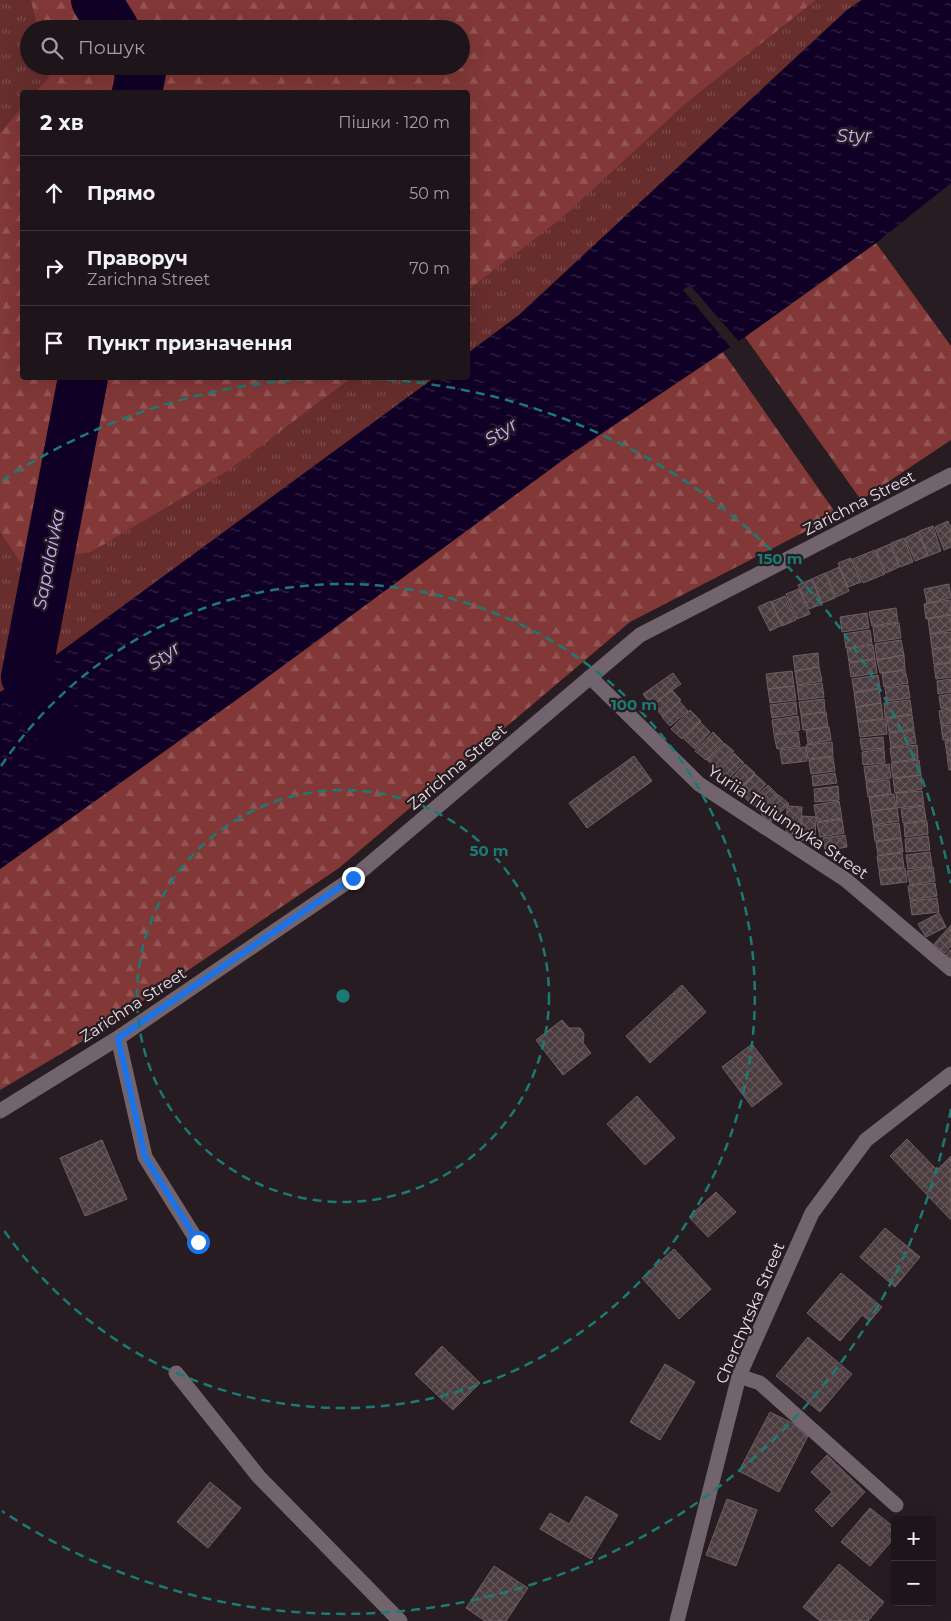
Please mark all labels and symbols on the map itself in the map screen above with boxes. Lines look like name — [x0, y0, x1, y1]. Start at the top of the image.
water label: Styr — [837, 125, 872, 147]
water label: Styr — [480, 413, 522, 451]
street label: Zarichna Street — [800, 466, 919, 539]
water label: Sapalaivka — [28, 507, 70, 611]
text: 150 m — [758, 549, 802, 568]
water label: Styr — [143, 636, 185, 675]
text: 100 m — [611, 695, 657, 714]
street label: Zarichna Street — [404, 720, 511, 814]
street label: Yuriia Tiuiunnyka Street — [704, 761, 872, 883]
text: 50 m — [469, 841, 509, 860]
route end — [342, 867, 365, 890]
street label: Zarichna Street — [76, 963, 190, 1046]
centre of rings — [334, 987, 352, 1005]
route start — [187, 1231, 210, 1254]
street label: Cherchytska Street — [712, 1239, 789, 1387]

